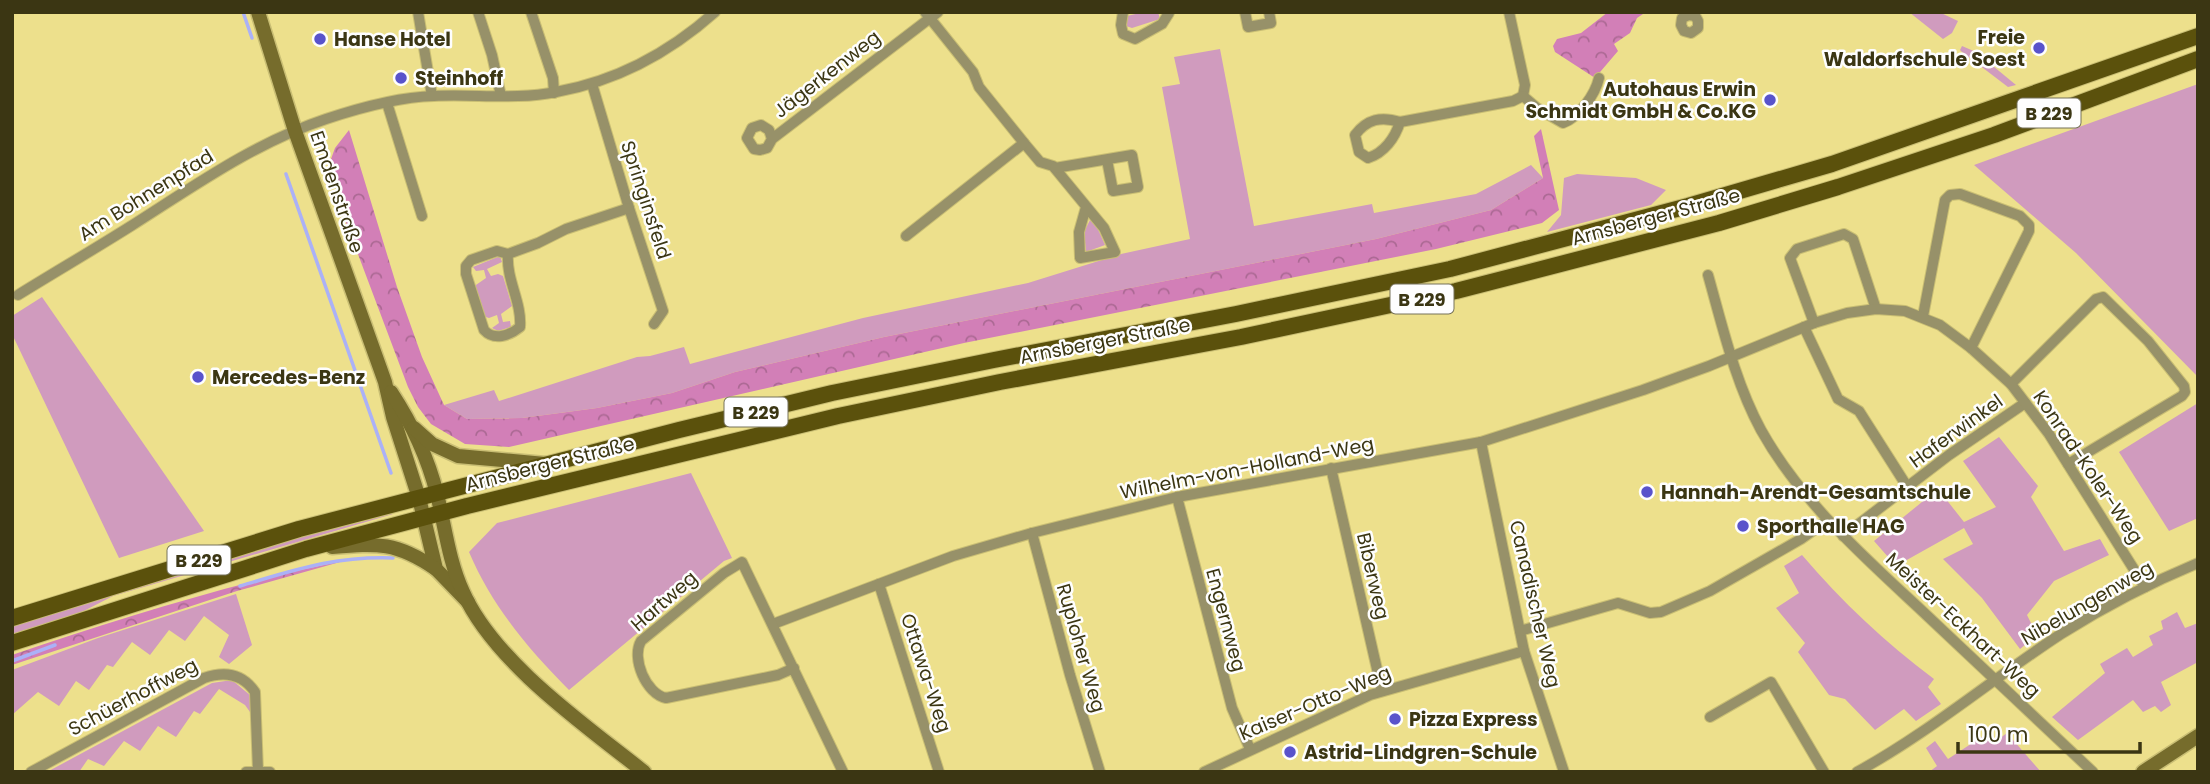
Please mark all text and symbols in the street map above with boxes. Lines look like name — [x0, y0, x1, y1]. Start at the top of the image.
street label: Jägerkenweg — [768, 24, 886, 124]
place label: Freie Waldorfschule Soest — [1824, 24, 2025, 73]
place label: Hanse Hotel — [334, 26, 451, 53]
marker: Hanse Hotel — [312, 31, 328, 47]
marker: Freie Waldorfschule Soest — [2031, 40, 2047, 56]
place label: Steinhoff — [415, 65, 503, 92]
marker: Steinhoff — [393, 70, 409, 86]
place label: Autohaus Erwin Schmidt GmbH & Co.KG — [1525, 76, 1756, 125]
marker: Autohaus Erwin Schmidt GmbH & Co.KG — [1762, 92, 1778, 108]
road number: B 229 — [2018, 98, 2080, 128]
street label: Emdenstraße — [303, 127, 371, 257]
street label: Springinsfeld — [614, 137, 678, 263]
street label: Am Bohnenpfad — [73, 143, 219, 247]
street label: Arnsberger Straße — [1569, 182, 1743, 252]
road number: B 229 — [1390, 284, 1454, 314]
street label: Arnsberger Straße — [1017, 311, 1193, 371]
place label: Mercedes-Benz — [212, 364, 365, 391]
marker: Mercedes-Benz — [190, 369, 206, 385]
street label: Konrad-Koler-Weg — [2027, 385, 2149, 549]
street label: Haferwinkel — [1904, 388, 2008, 474]
road number: B 229 — [724, 398, 788, 426]
street label: Arnsberger Straße — [463, 430, 637, 498]
street label: Wilhelm-von-Holland-Weg — [1118, 430, 1376, 506]
place label: Hannah-Arendt-Gesamtschule — [1661, 479, 1971, 506]
marker: Hannah-Arendt-Gesamtschule — [1639, 484, 1655, 500]
place label: Sporthalle HAG — [1757, 513, 1905, 540]
street label: Canadischer Weg — [1503, 518, 1567, 690]
marker: Sporthalle HAG — [1735, 518, 1751, 534]
street label: Biberweg — [1350, 530, 1396, 622]
road number: B 229 — [168, 546, 230, 574]
street label: Meister-Eckhart-Weg — [1880, 546, 2046, 704]
street label: Nibelungenweg — [2016, 554, 2158, 652]
street label: Hartweg — [625, 565, 703, 637]
street label: Engernweg — [1199, 565, 1253, 675]
street label: Ruploher Weg — [1050, 581, 1112, 715]
street label: Ottawa-Weg — [894, 610, 958, 736]
street label: Schüerhoffweg — [64, 652, 202, 742]
street label: Kaiser-Otto-Weg — [1235, 659, 1395, 747]
place label: Pizza Express — [1409, 706, 1538, 733]
scale bar — [1958, 710, 2140, 754]
marker: Pizza Express — [1387, 711, 1403, 727]
text: 100 m — [1968, 720, 2028, 749]
place label: Astrid-Lindgren-Schule — [1304, 739, 1537, 766]
marker: Astrid-Lindgren-Schule — [1282, 744, 1298, 760]

